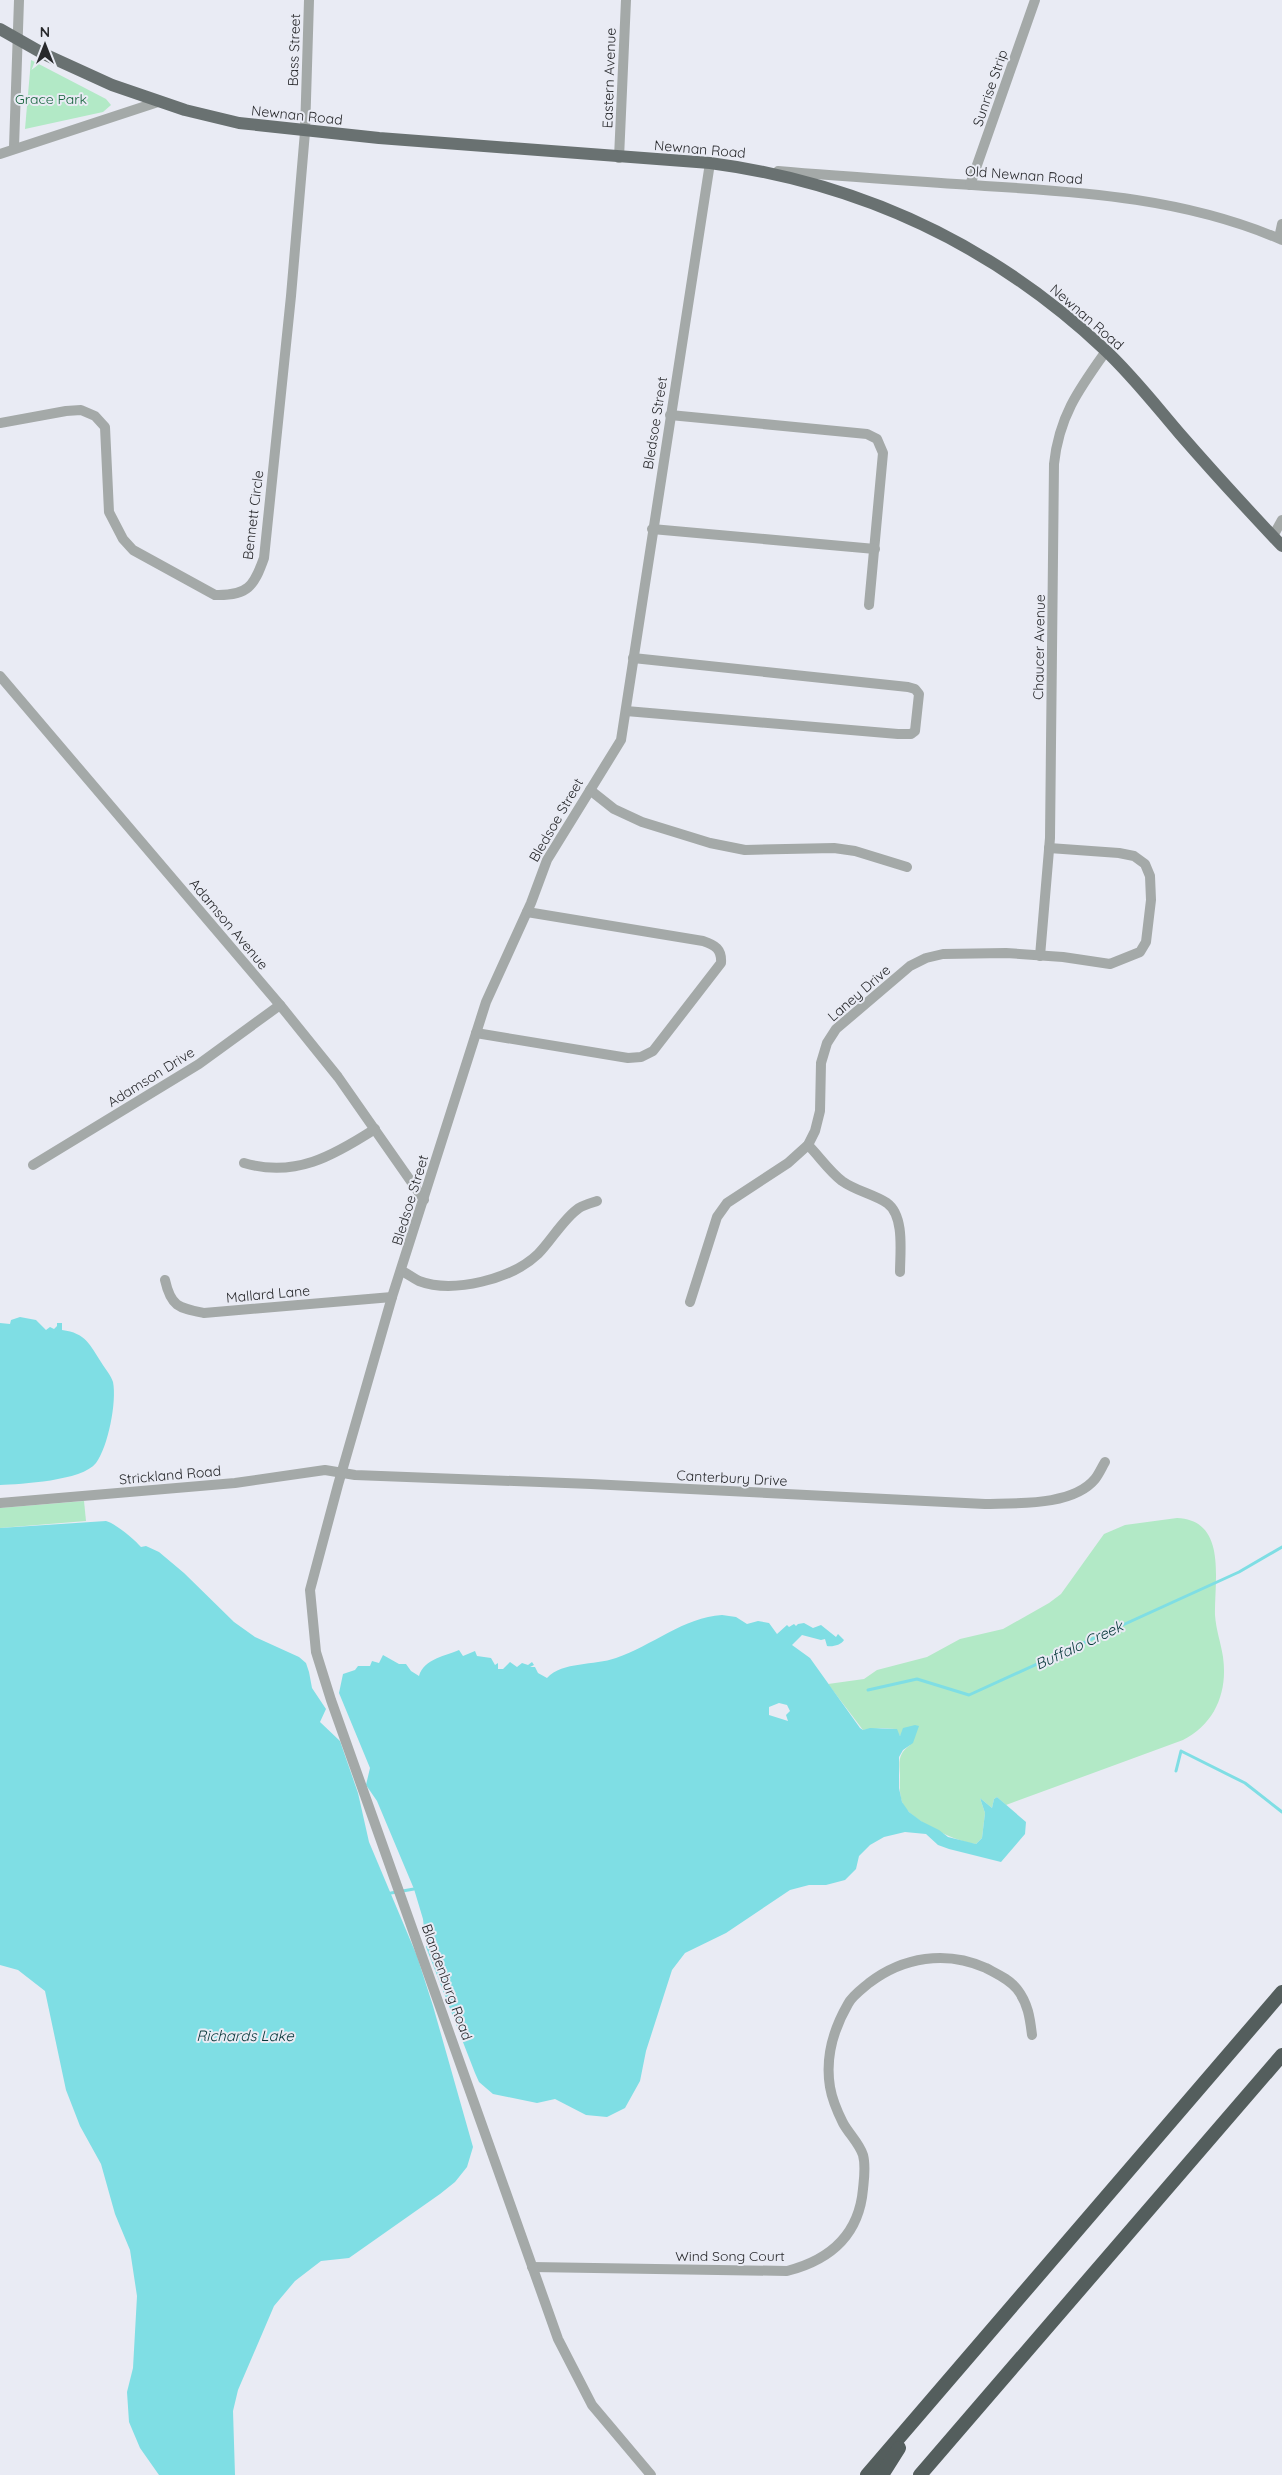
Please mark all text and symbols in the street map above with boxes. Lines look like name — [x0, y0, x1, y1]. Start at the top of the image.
street label: Bass Street — [284, 13, 304, 87]
north arrow — [20, 20, 70, 70]
text: N — [40, 23, 50, 41]
street label: Eastern Avenue — [598, 27, 620, 129]
street label: Sunrise Strip — [968, 47, 1012, 129]
park label: Grace Park — [15, 90, 87, 108]
street label: Newnan Road — [250, 101, 344, 129]
street label: Newnan Road — [653, 136, 747, 162]
street label: Old Newnan Road — [965, 162, 1083, 188]
street label: Newnan Road — [1046, 280, 1128, 354]
street label: Bledsoe Street — [639, 375, 671, 471]
street label: Bennett Circle — [239, 469, 267, 561]
street label: Chaucer Avenue — [1029, 594, 1049, 700]
street label: Bledsoe Street — [525, 775, 587, 865]
street label: Adamson Avenue — [186, 875, 272, 973]
street label: Laney Drive — [824, 961, 894, 1025]
street label: Adamson Drive — [104, 1043, 198, 1111]
street label: Bledsoe Street — [388, 1152, 432, 1247]
street label: Mallard Lane — [225, 1281, 311, 1307]
street label: Strickland Road — [118, 1462, 222, 1488]
street label: Canterbury Drive — [676, 1466, 788, 1490]
water label: Buffalo Creek — [1032, 1616, 1128, 1674]
street label: Blandenburg Road — [418, 1921, 476, 2043]
water label: Richards Lake — [196, 2026, 294, 2045]
street label: Wind Song Court — [675, 2247, 785, 2265]

